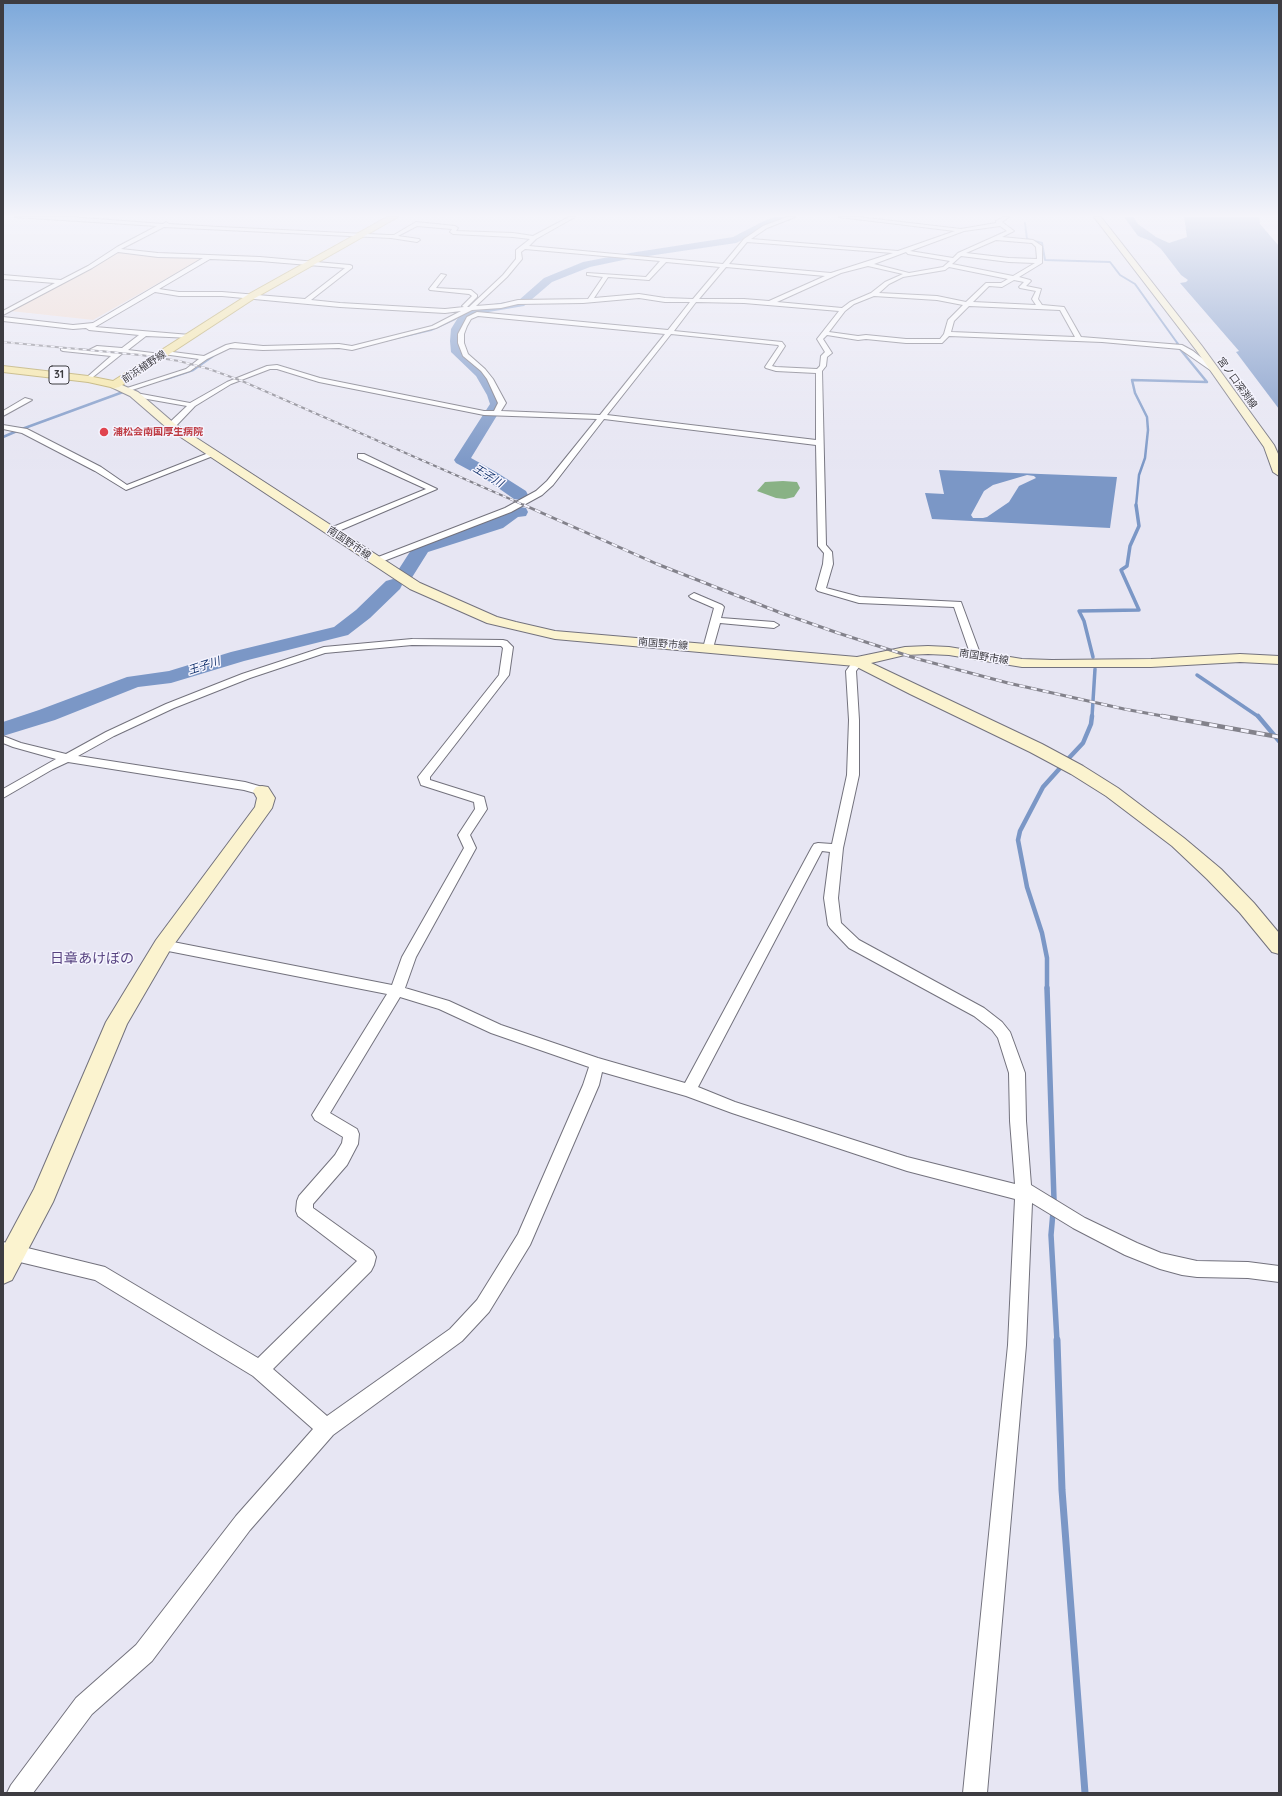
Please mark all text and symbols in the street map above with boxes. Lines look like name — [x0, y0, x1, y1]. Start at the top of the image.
street label: 前浜植野線 — [120, 348, 168, 386]
street label: 宮ノ口深渕線 — [1215, 355, 1259, 411]
road number: 31 — [49, 366, 69, 384]
marker: 浦松会南国厚生病院 — [98, 426, 110, 438]
place label: 浦松会南国厚生病院 — [113, 426, 203, 438]
water label: 王子川 — [470, 462, 506, 490]
street label: 南国野市線 — [325, 524, 373, 562]
street label: 南国野市線 — [638, 636, 688, 652]
street label: 南国野市線 — [958, 647, 1010, 667]
water label: 王子川 — [186, 655, 222, 677]
district label: 日章あけぼの — [50, 951, 134, 967]

